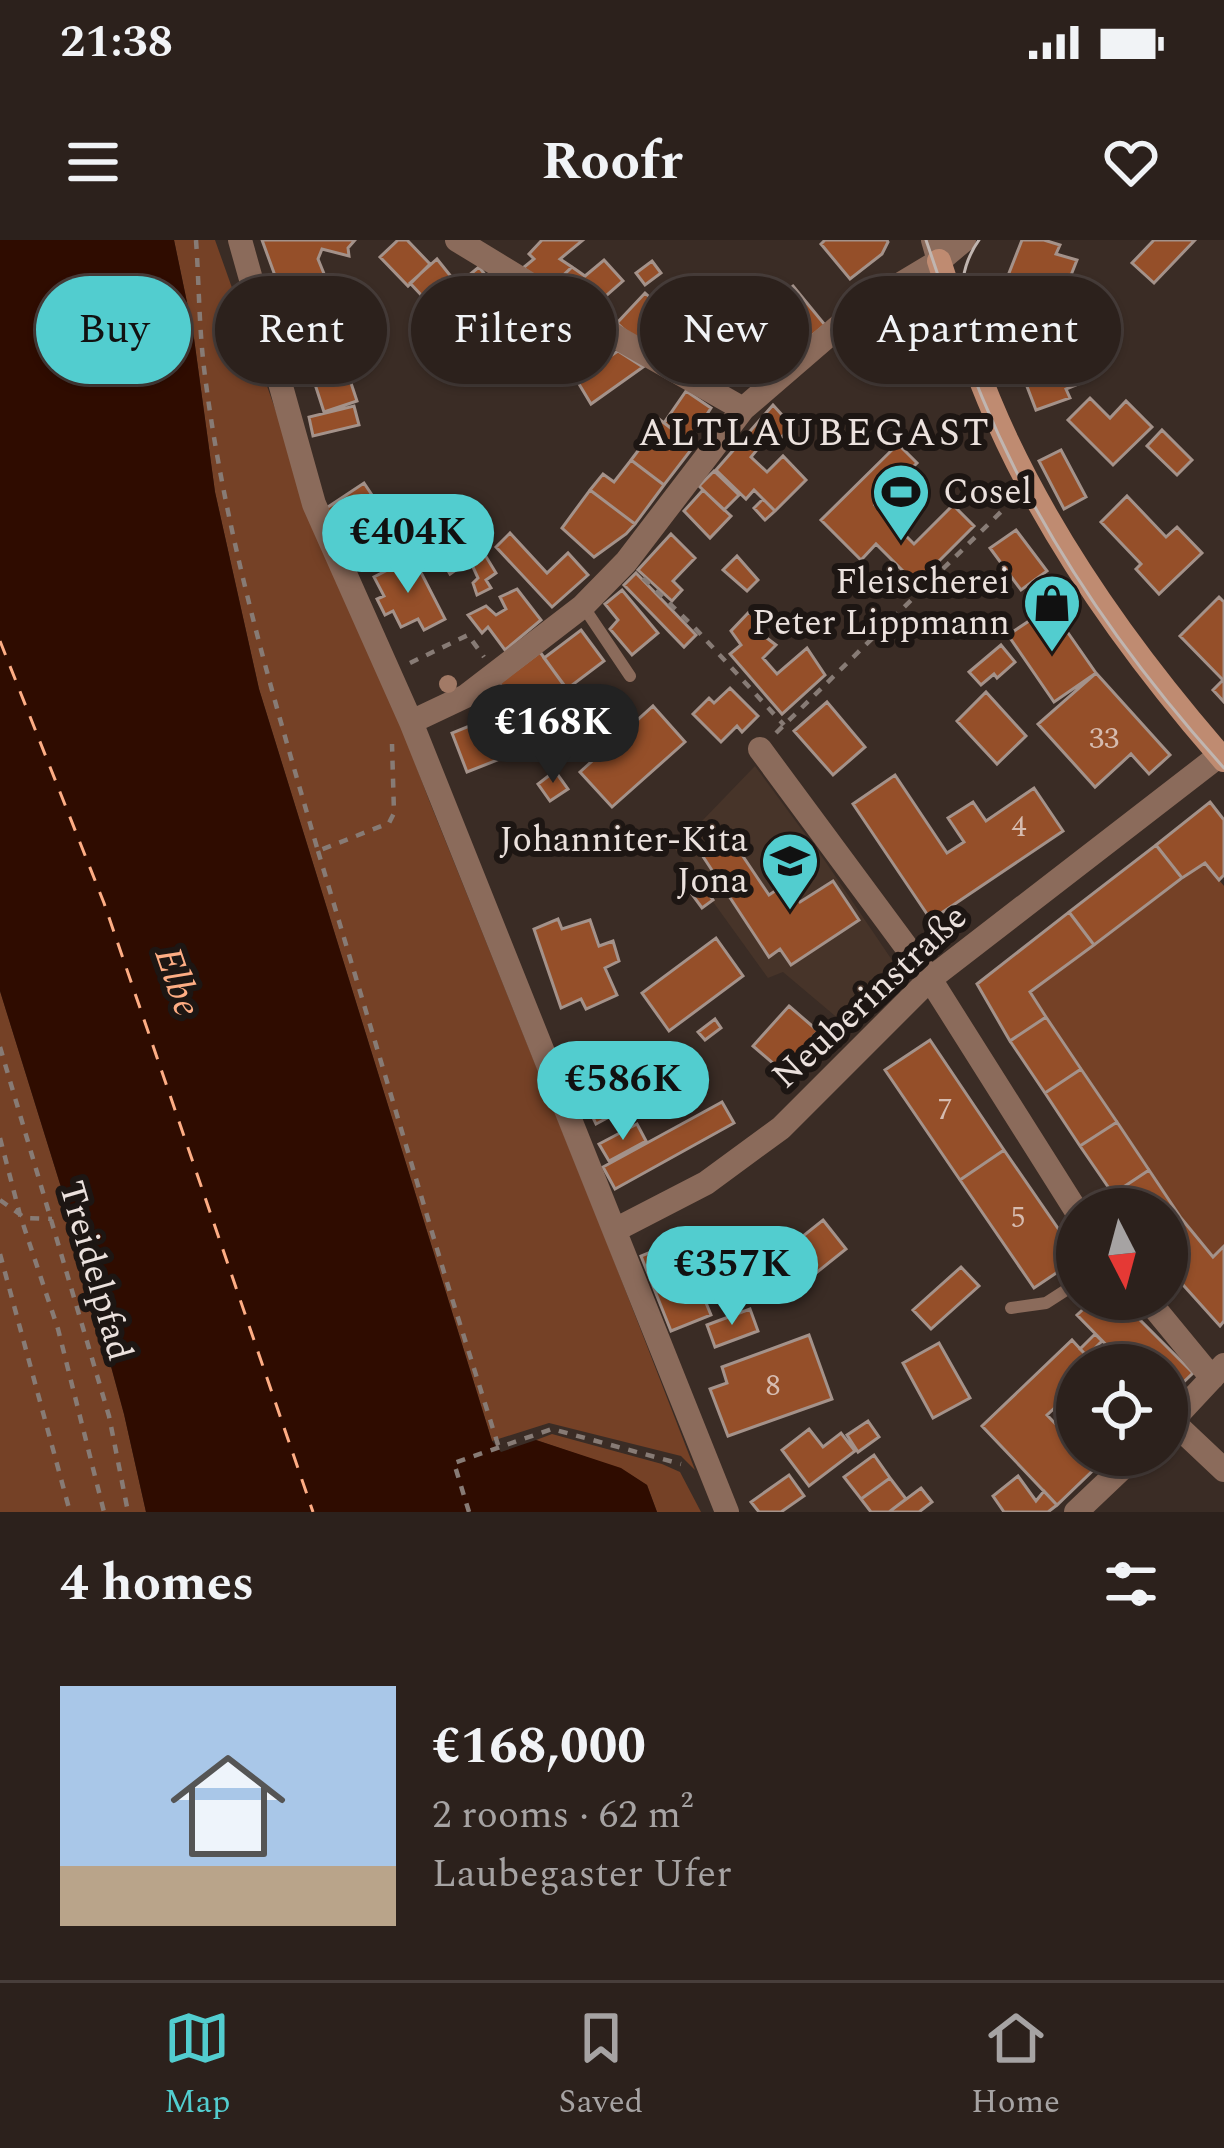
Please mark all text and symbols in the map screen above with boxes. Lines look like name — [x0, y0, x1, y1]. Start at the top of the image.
text: 21:38 — [60, 8, 173, 77]
text: Roofr — [541, 121, 683, 203]
icon: menu — [60, 129, 126, 195]
icon: heart — [1098, 129, 1164, 195]
chip: Buy — [36, 276, 191, 384]
chip: Rent — [215, 276, 387, 384]
chip: Filters — [411, 276, 616, 384]
chip: New — [640, 276, 809, 384]
chip: Apartment — [833, 276, 1121, 384]
district label: ALTLAUBEGAST — [638, 404, 992, 463]
sports icon: Cosel — [870, 461, 932, 543]
place label: Cosel — [943, 465, 1032, 520]
pin: €404K — [324, 494, 492, 596]
text: €404K — [349, 503, 467, 562]
place label: Fleischerei Peter Lippmann — [752, 555, 1010, 651]
shop icon: Fleischerei Peter Lippmann — [1021, 572, 1083, 654]
pin: €168K — [469, 684, 637, 786]
text: €168K — [494, 693, 612, 752]
house number: 33 — [1089, 716, 1119, 762]
house number: 4 — [1012, 804, 1027, 850]
place label: Johanniter-Kita Jona — [499, 813, 748, 909]
school or university icon: Johanniter-Kita Jona — [759, 830, 821, 912]
street label: Neuberinstraße — [760, 892, 980, 1102]
water label: Elbe — [138, 939, 216, 1025]
pin: €586K — [539, 1041, 707, 1143]
text: €586K — [564, 1050, 682, 1109]
house number: 7 — [938, 1087, 953, 1133]
street label: Treidelpfad — [43, 1175, 147, 1367]
north arrow — [1056, 1188, 1188, 1320]
map controls — [1056, 1188, 1188, 1476]
house number: 5 — [1011, 1195, 1026, 1241]
pin: €357K — [648, 1226, 816, 1328]
text: €357K — [673, 1235, 791, 1294]
button: locate — [1056, 1344, 1188, 1476]
house number: 8 — [766, 1363, 781, 1409]
text: 4 homes — [60, 1545, 254, 1623]
icon: filters — [1098, 1551, 1164, 1617]
text: €168,000 — [432, 1708, 646, 1786]
icon: home — [156, 1734, 300, 1878]
text: 2 rooms · 62 m² — [432, 1786, 693, 1845]
text: Laubegaster Ufer — [432, 1845, 732, 1904]
tab: Map — [164, 2005, 231, 2127]
tab: Saved — [559, 2005, 643, 2127]
tab: Home — [971, 2005, 1060, 2127]

